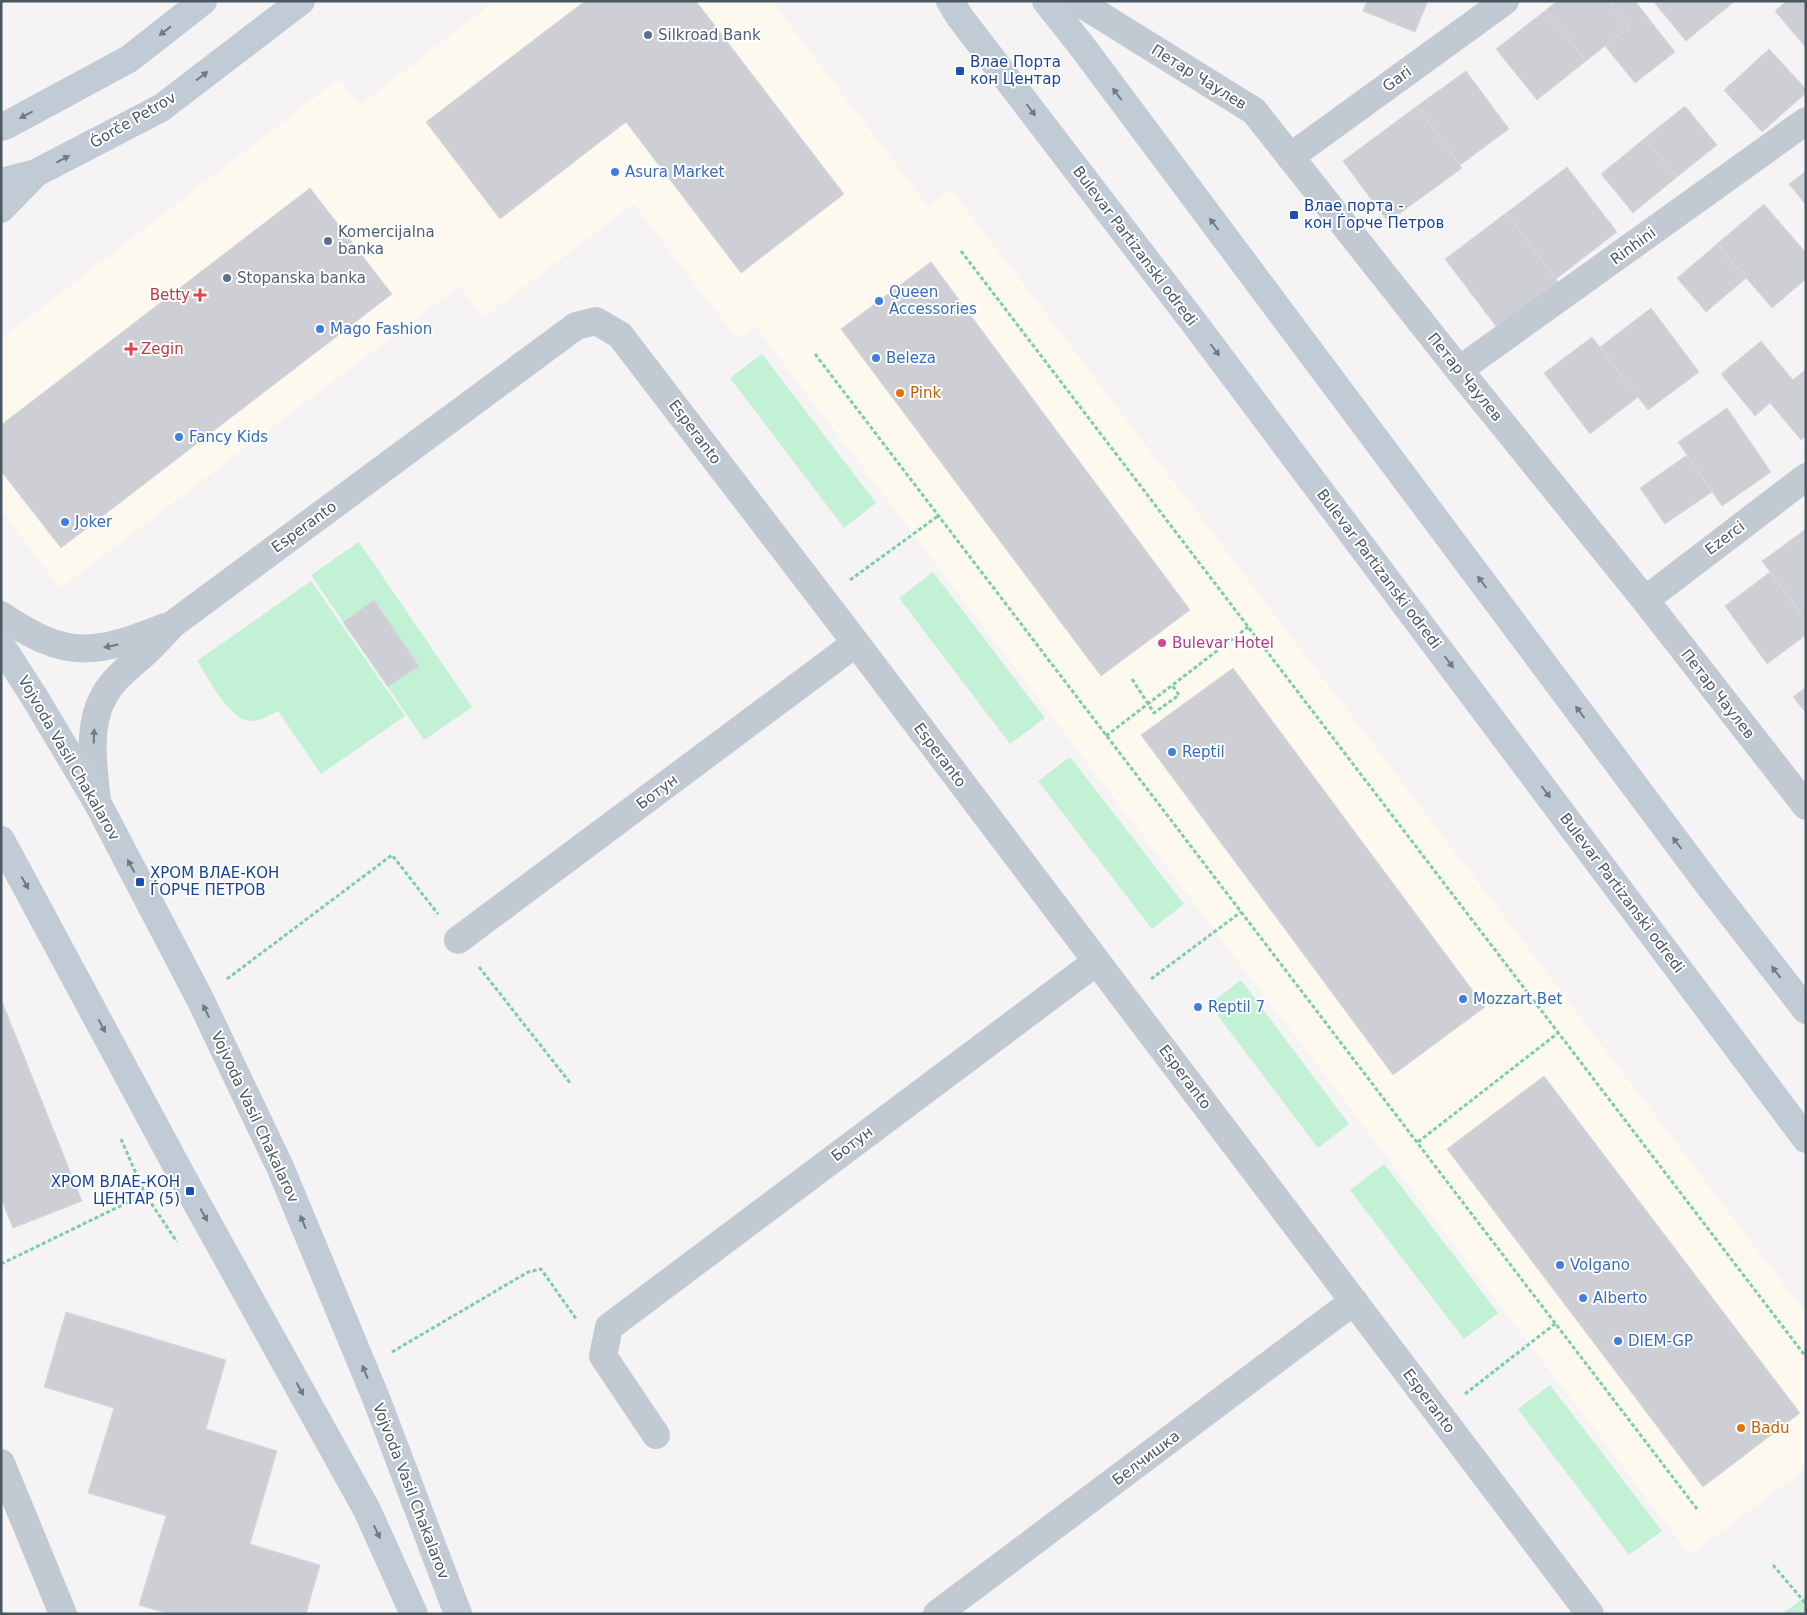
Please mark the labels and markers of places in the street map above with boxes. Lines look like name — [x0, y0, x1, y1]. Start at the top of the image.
place label: Silkroad Bank — [658, 26, 761, 44]
marker: Silkroad Bank — [642, 29, 654, 41]
place label: Влае Порта кон Центар — [970, 53, 1061, 88]
marker: Влае Порта кон Центар — [954, 65, 966, 77]
place label: Asura Market — [625, 163, 724, 181]
marker: Asura Market — [609, 166, 621, 178]
place label: Влае порта - кон Ѓорче Петров — [1304, 197, 1444, 232]
marker: Влае порта - кон Ѓорче Петров — [1288, 209, 1300, 221]
place label: Komercijalna banka — [338, 223, 435, 258]
marker: Komercijalna banka — [322, 235, 334, 247]
place label: Stopanska banka — [237, 269, 366, 287]
marker: Stopanska banka — [221, 272, 233, 284]
place label: Queen Accessories — [889, 283, 977, 318]
place label: Betty — [150, 286, 190, 304]
marker: Betty — [194, 289, 206, 301]
marker: Queen Accessories — [873, 295, 885, 307]
place label: Mago Fashion — [330, 320, 432, 338]
marker: Mago Fashion — [314, 323, 326, 335]
place label: Zegin — [141, 340, 184, 358]
marker: Zegin — [125, 343, 137, 355]
place label: Beleza — [886, 349, 936, 367]
marker: Beleza — [870, 352, 882, 364]
place label: Pink — [910, 384, 941, 402]
marker: Pink — [894, 387, 906, 399]
place label: Fancy Kids — [189, 428, 268, 446]
marker: Fancy Kids — [173, 431, 185, 443]
place label: Joker — [74, 513, 113, 531]
marker: Joker — [59, 516, 71, 528]
place label: Bulevar Hotel — [1172, 634, 1274, 652]
marker: Bulevar Hotel — [1156, 637, 1168, 649]
place label: Reptil — [1182, 743, 1225, 761]
marker: Reptil — [1166, 746, 1178, 758]
place label: ХРОМ ВЛАЕ-КОН ЃОРЧЕ ПЕТРОВ — [150, 864, 279, 899]
marker: ХРОМ ВЛАЕ-КОН ЃОРЧЕ ПЕТРОВ — [134, 876, 146, 888]
place label: Mozzart Bet — [1473, 990, 1562, 1008]
marker: Mozzart Bet — [1457, 993, 1469, 1005]
place label: Reptil 7 — [1208, 998, 1265, 1016]
marker: Reptil 7 — [1192, 1001, 1204, 1013]
place label: ХРОМ ВЛАЕ-КОН ЦЕНТАР (5) — [51, 1173, 180, 1208]
marker: ХРОМ ВЛАЕ-КОН ЦЕНТАР (5) — [184, 1185, 196, 1197]
place label: Volgano — [1570, 1256, 1630, 1274]
marker: Volgano — [1554, 1259, 1566, 1271]
place label: Alberto — [1593, 1289, 1647, 1307]
marker: Alberto — [1577, 1292, 1589, 1304]
place label: DIEM-GP — [1628, 1332, 1693, 1350]
marker: DIEM-GP — [1612, 1335, 1624, 1347]
place label: Badu — [1751, 1419, 1790, 1437]
marker: Badu — [1735, 1422, 1747, 1434]

